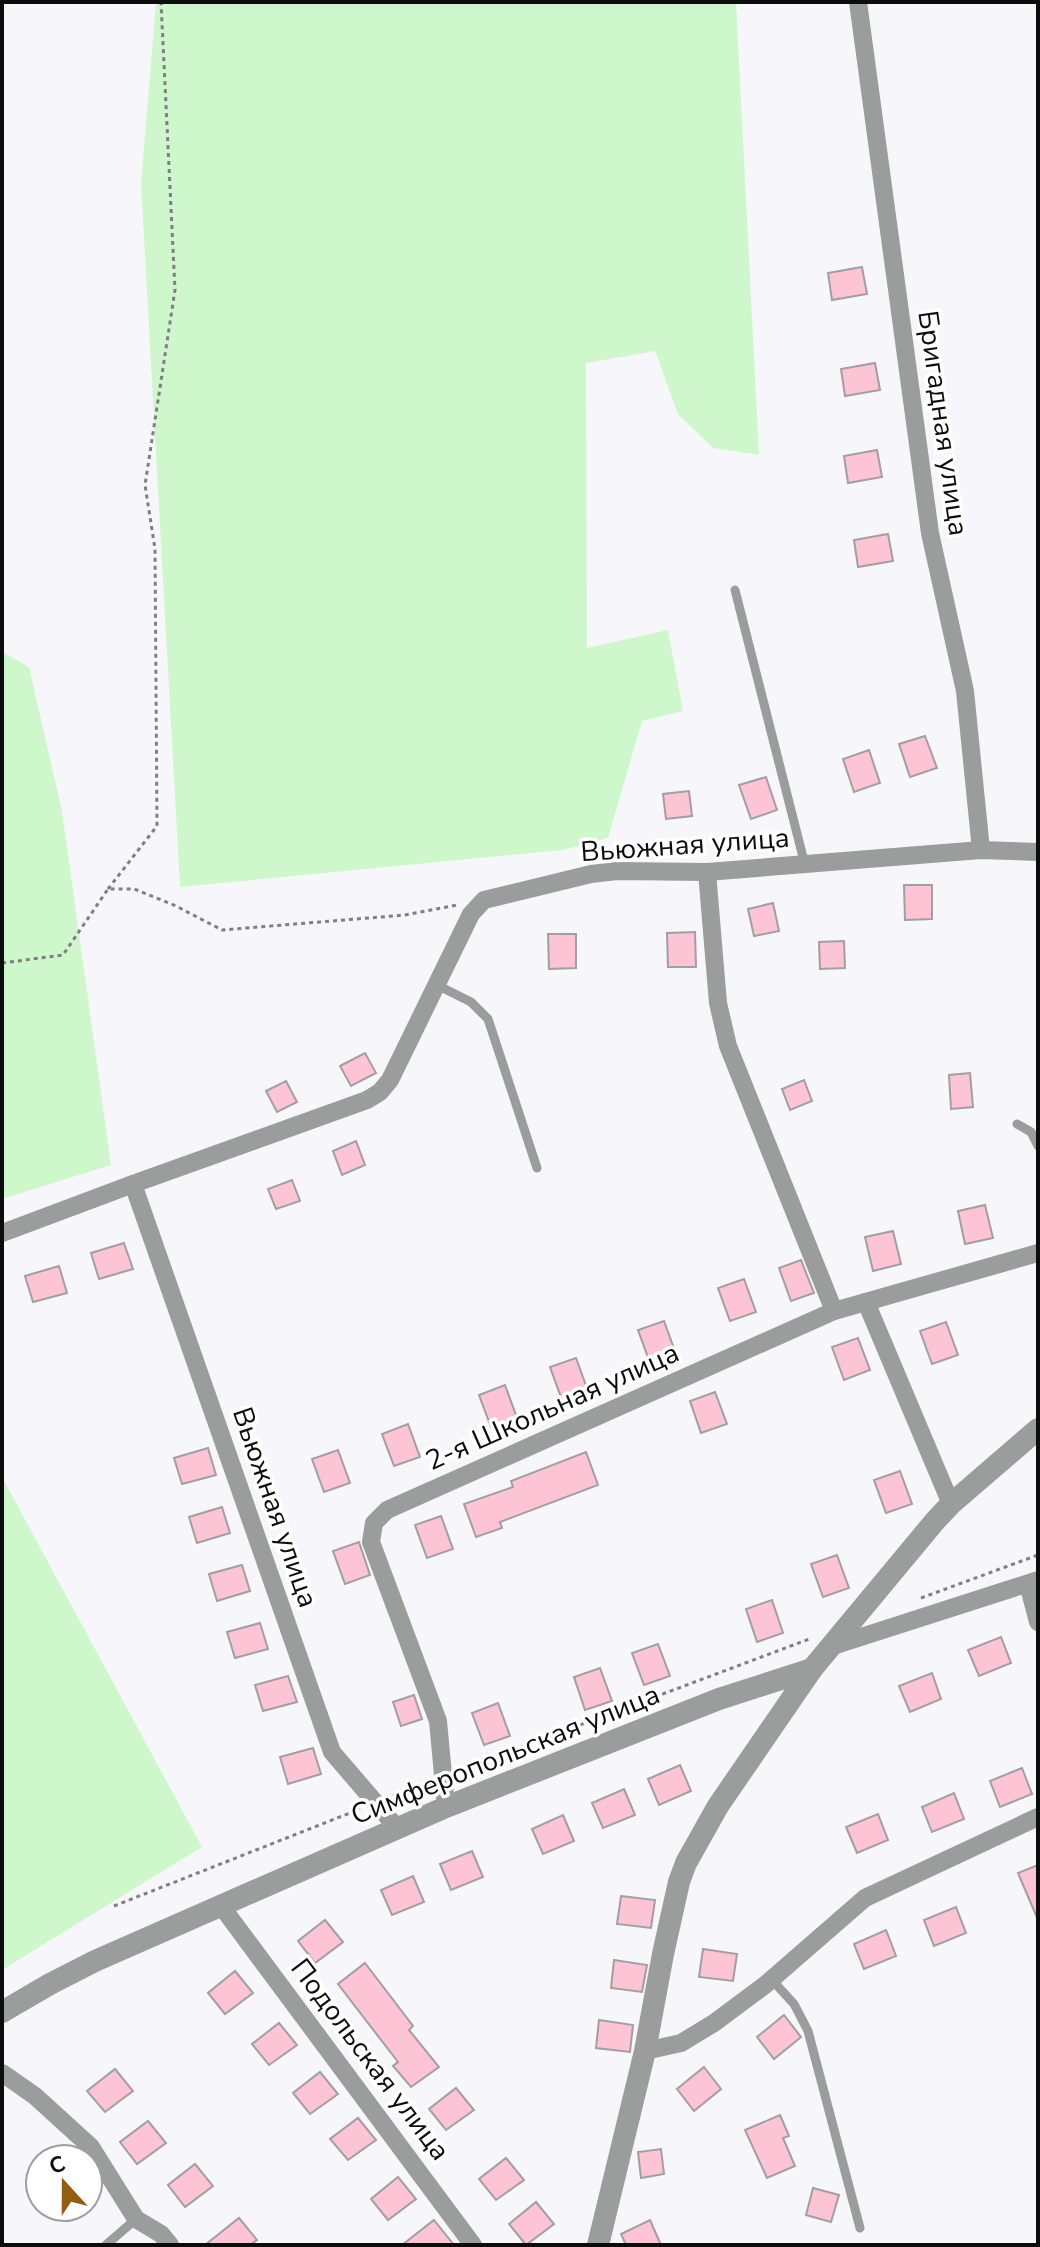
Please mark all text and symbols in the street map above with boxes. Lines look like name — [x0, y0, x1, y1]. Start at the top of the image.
street label: Бригадная улица — [908, 308, 978, 538]
street label: Вьюжная улица — [579, 819, 791, 871]
street label: 2-я Школьная улица — [420, 1334, 685, 1480]
street label: Вьюжная улица — [223, 1402, 327, 1613]
street label: Симферопольская улица — [345, 1675, 665, 1834]
street label: Подольская улица — [282, 1951, 459, 2168]
north arrow — [24, 2143, 104, 2223]
text: С — [45, 2149, 70, 2182]

